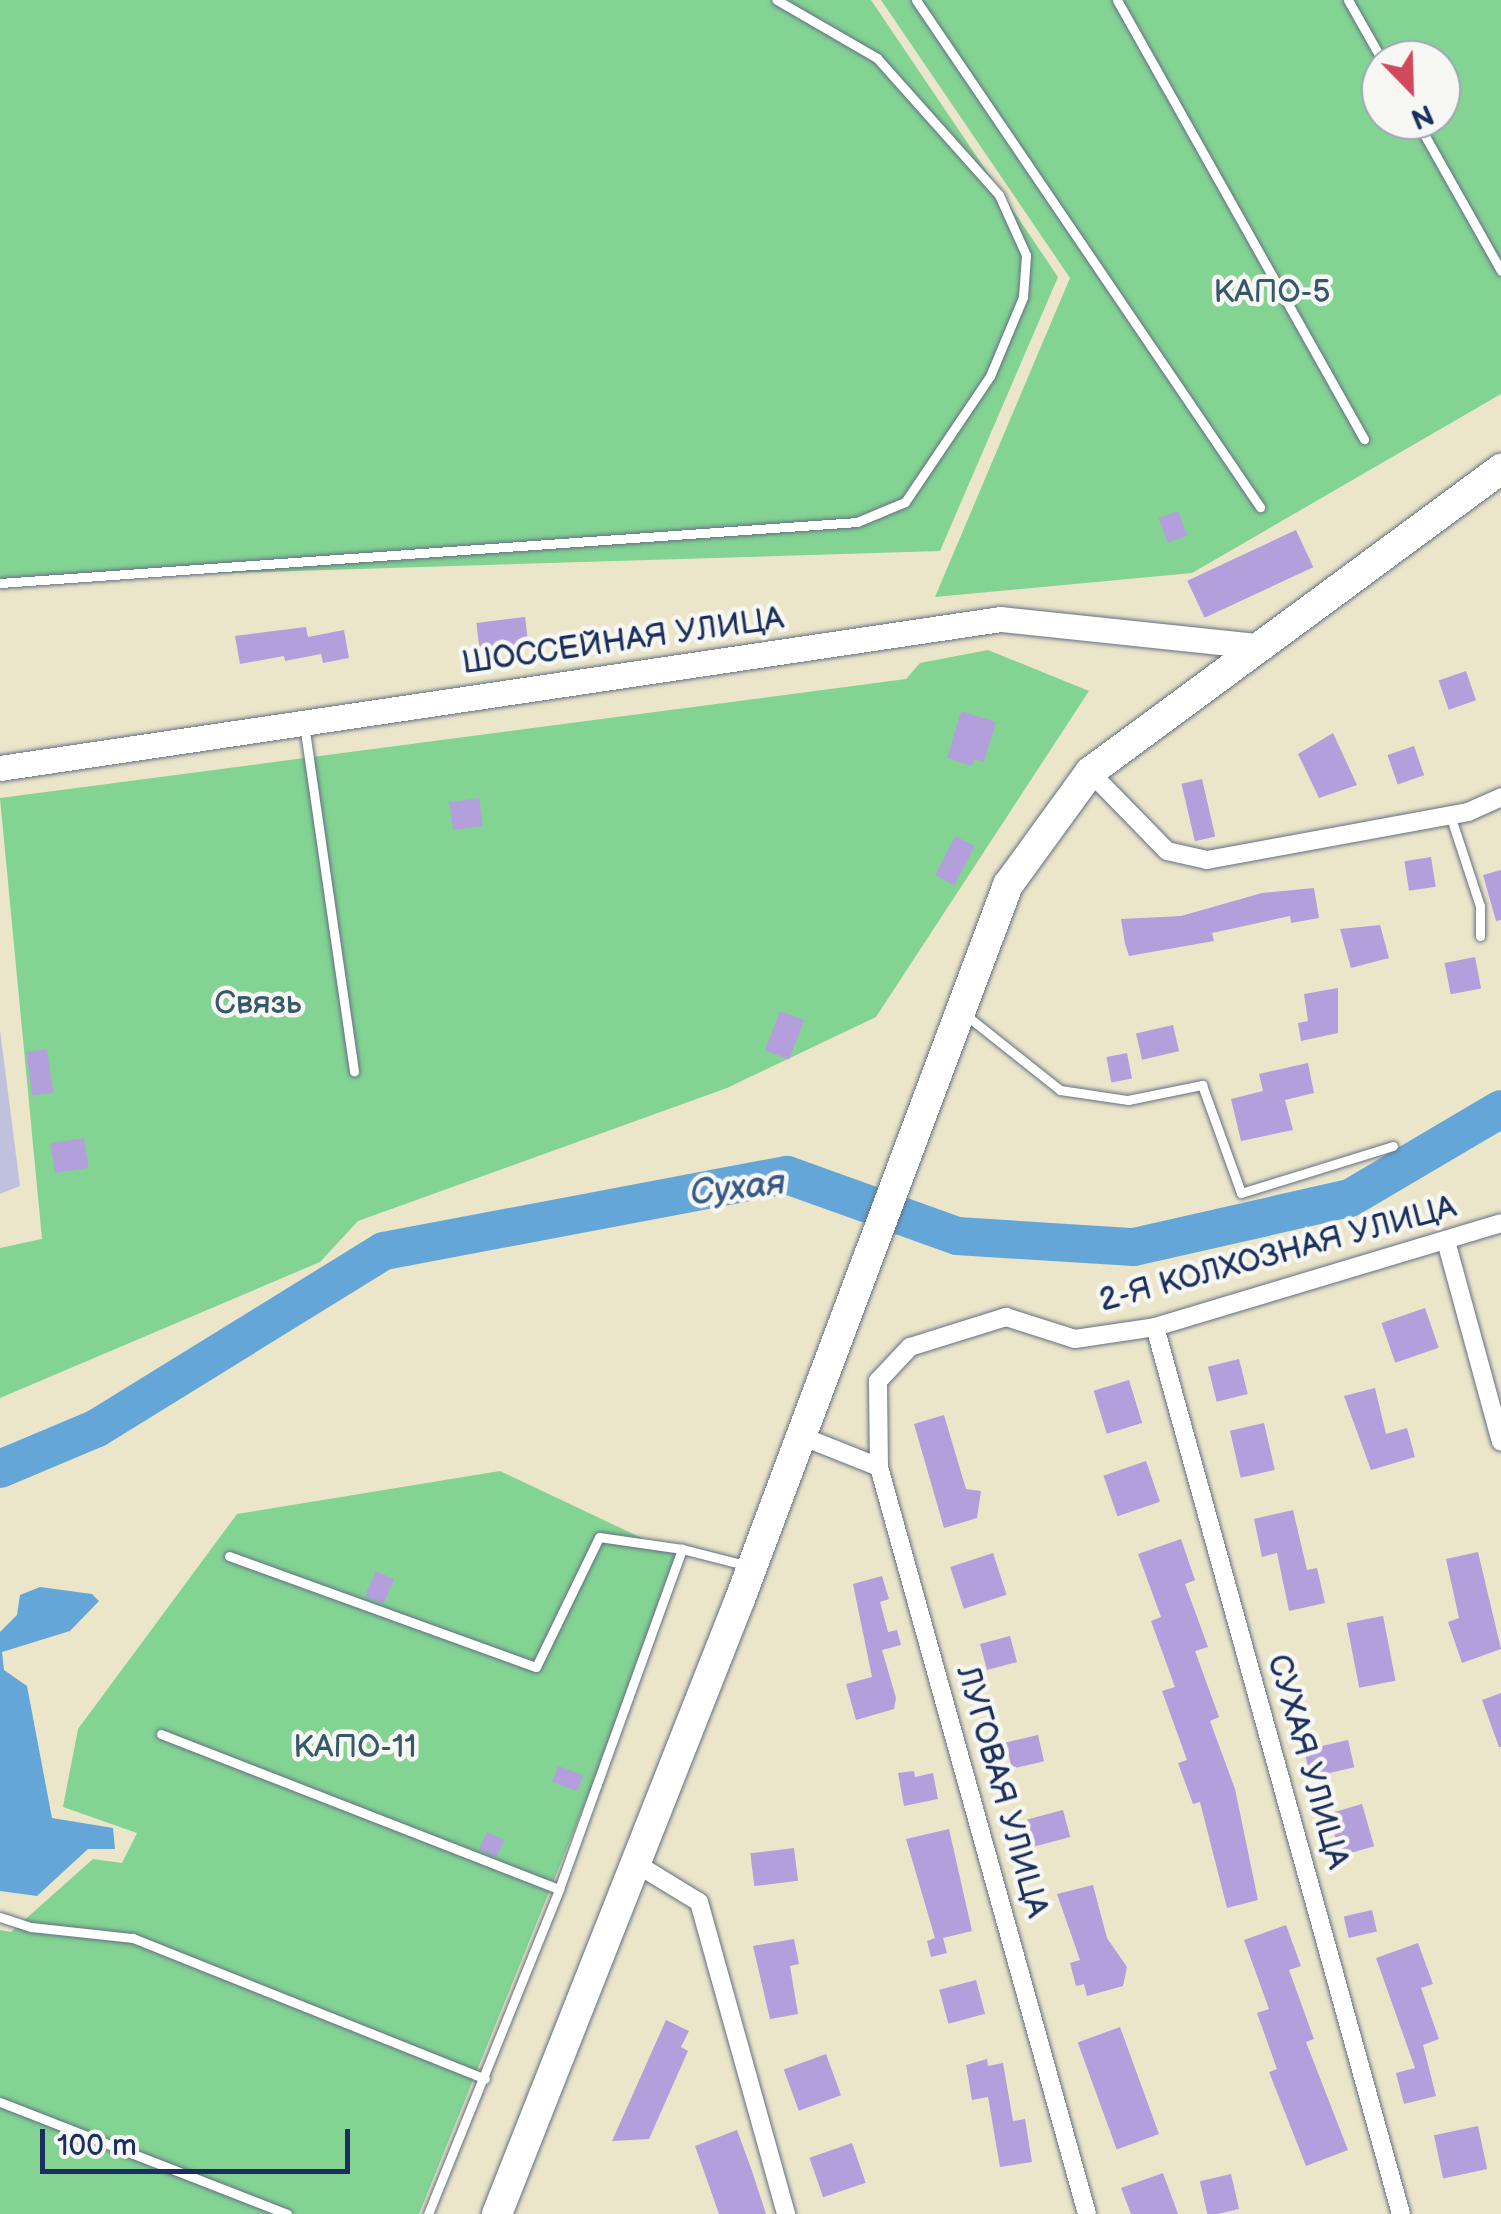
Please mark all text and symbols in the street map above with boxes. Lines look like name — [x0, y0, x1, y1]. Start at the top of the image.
north arrow — [1361, 40, 1461, 140]
text: N — [1406, 97, 1438, 136]
park label: КАПО-5 — [1214, 274, 1330, 312]
street label: ШОССЕЙНАЯ УЛИЦА — [460, 600, 786, 684]
park label: Связь — [214, 985, 302, 1023]
water label: Сухая — [688, 1162, 788, 1216]
street label: 2-Я КОЛХОЗНАЯ УЛИЦА — [1095, 1189, 1461, 1321]
street label: СУХАЯ УЛИЦА — [1258, 1650, 1356, 1874]
street label: ЛУГОВАЯ УЛИЦА — [947, 1662, 1055, 1922]
park label: КАПО-11 — [293, 1729, 417, 1767]
scale bar — [45, 2109, 355, 2171]
text: 100 m — [57, 2128, 137, 2164]

